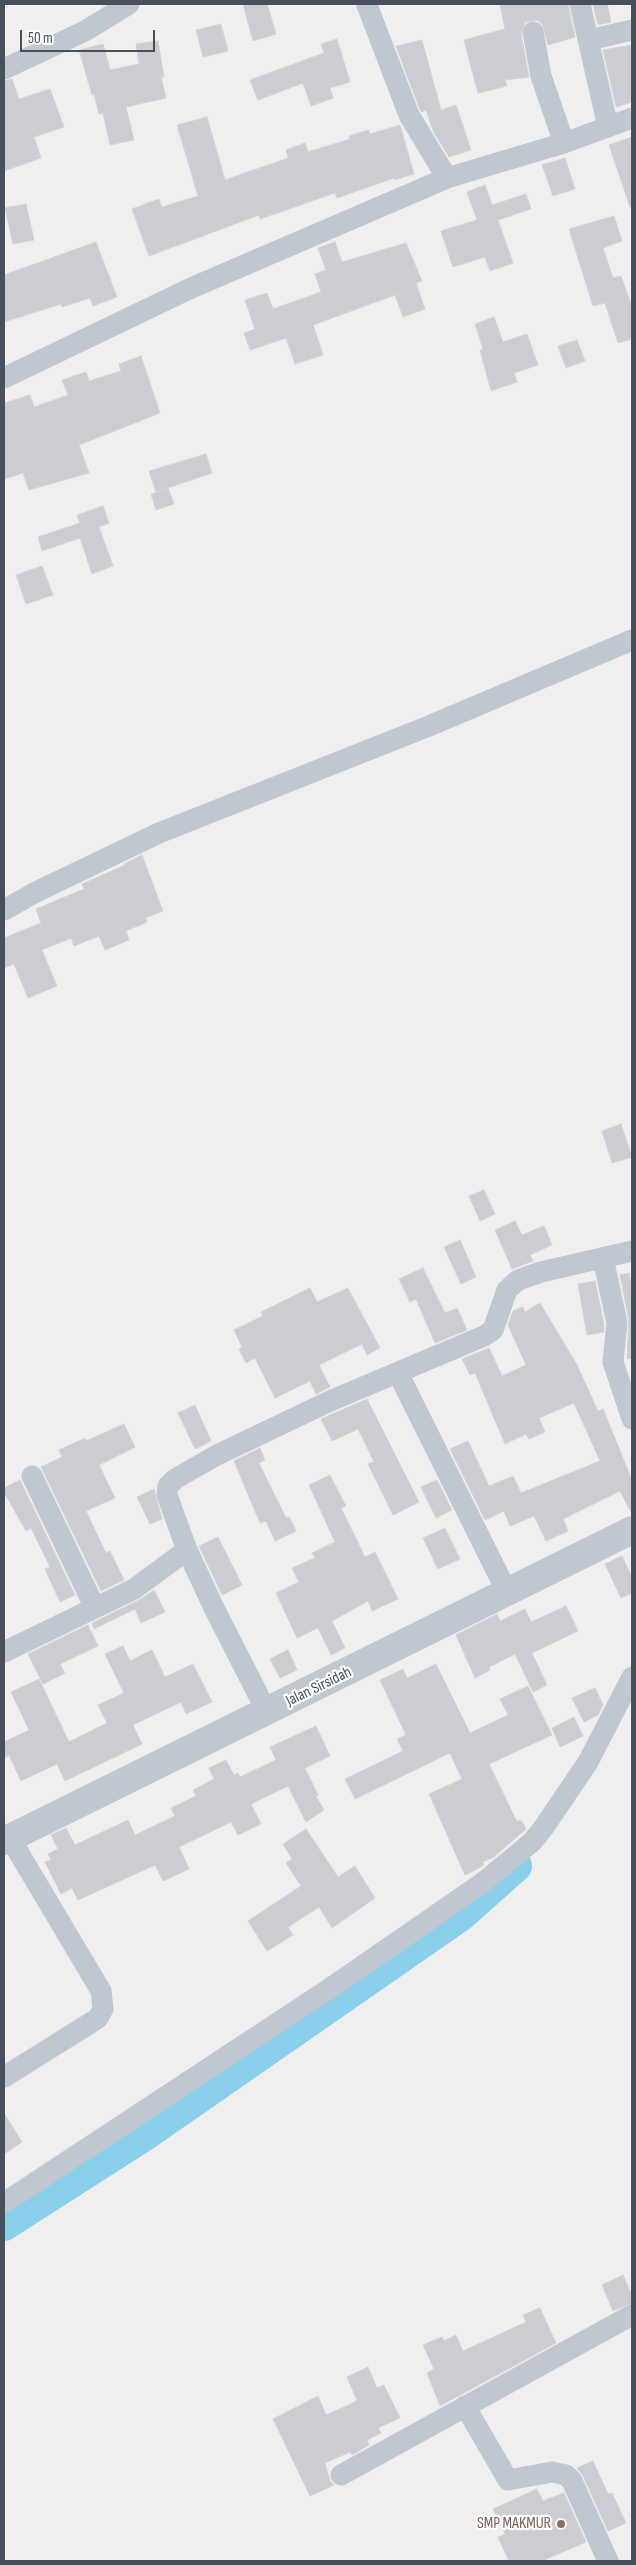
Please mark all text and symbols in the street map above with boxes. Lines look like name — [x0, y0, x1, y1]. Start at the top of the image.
scale bar — [22, 20, 158, 52]
text: 50 m — [28, 29, 53, 48]
street label: Jalan Sirsidah — [283, 1663, 355, 1711]
place label: SMP MAKMUR — [477, 2514, 551, 2534]
marker: SMP MAKMUR — [555, 2518, 567, 2530]

